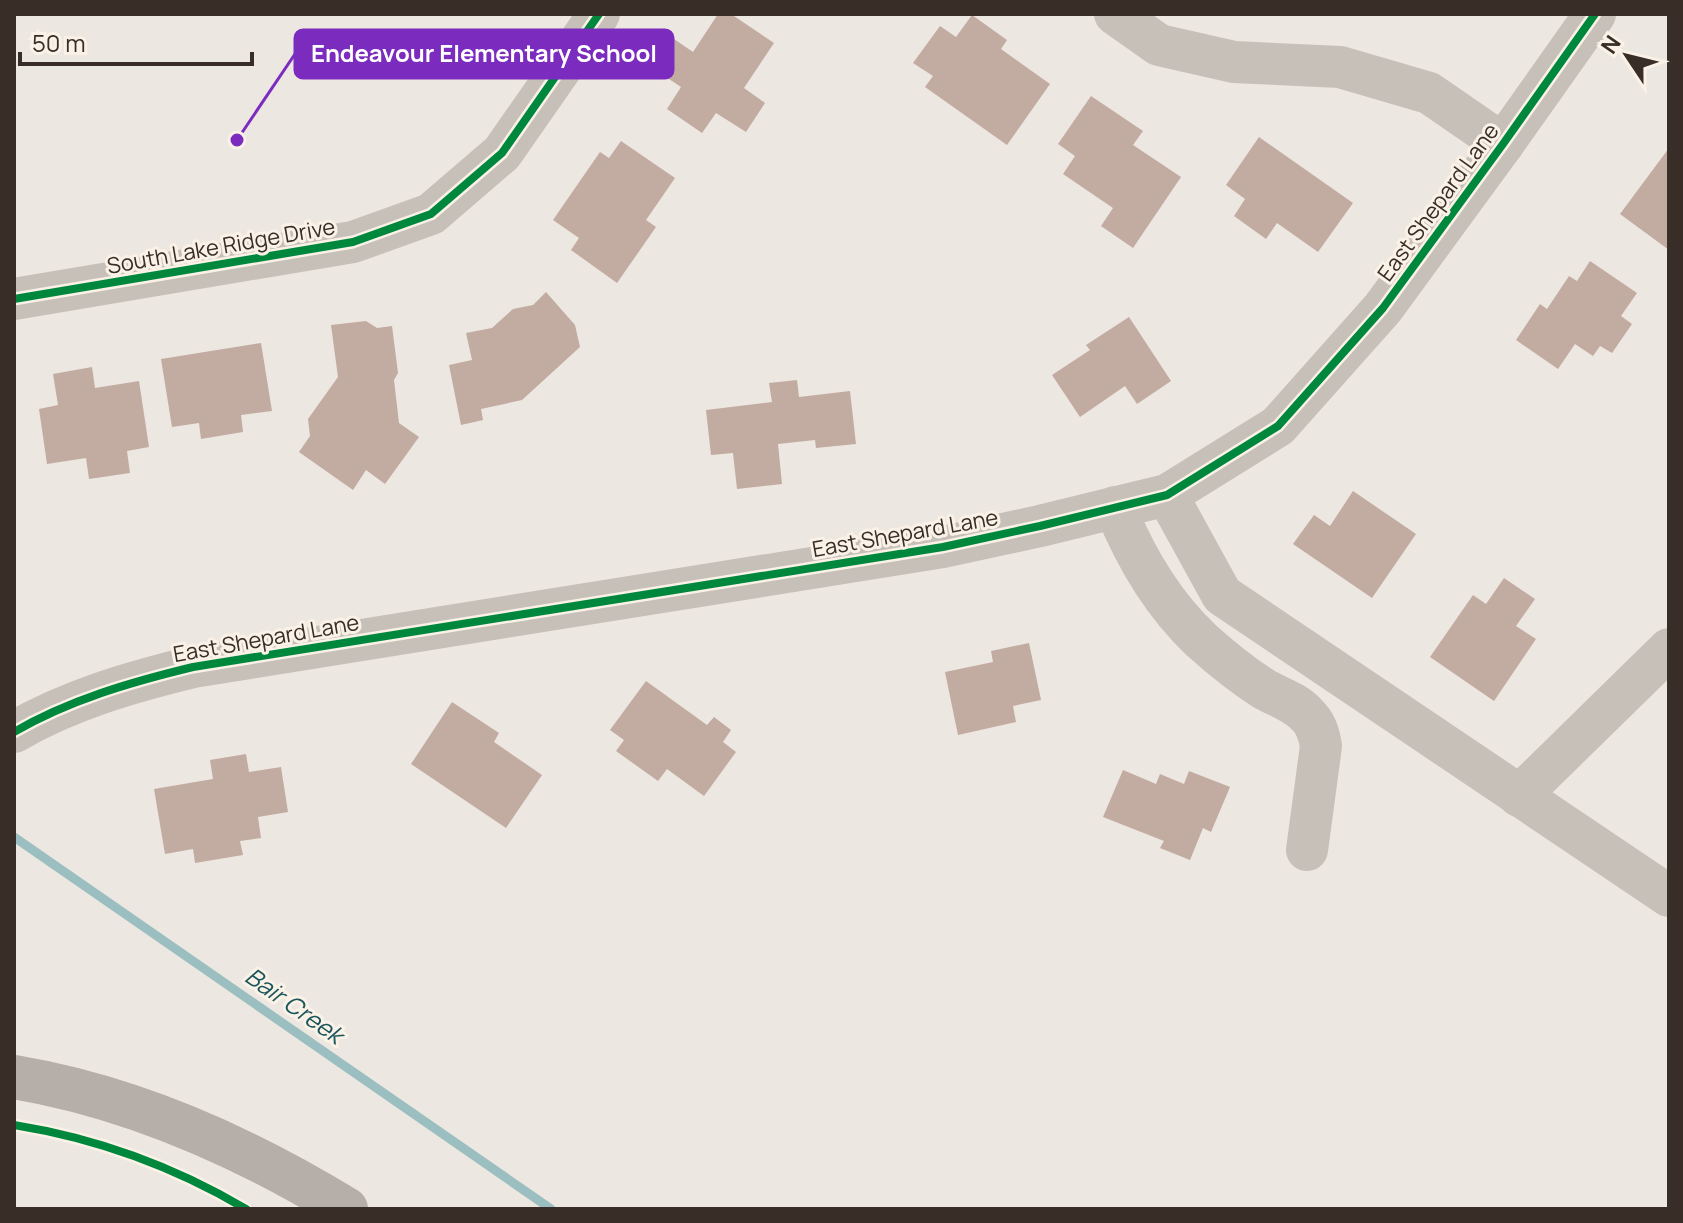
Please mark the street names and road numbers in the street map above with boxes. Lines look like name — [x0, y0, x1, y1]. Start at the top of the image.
street label: East Shepard Lane — [1370, 117, 1506, 287]
street label: South Lake Ridge Drive — [105, 211, 338, 281]
street label: East Shepard Lane — [810, 502, 1000, 564]
street label: East Shepard Lane — [171, 607, 361, 669]

